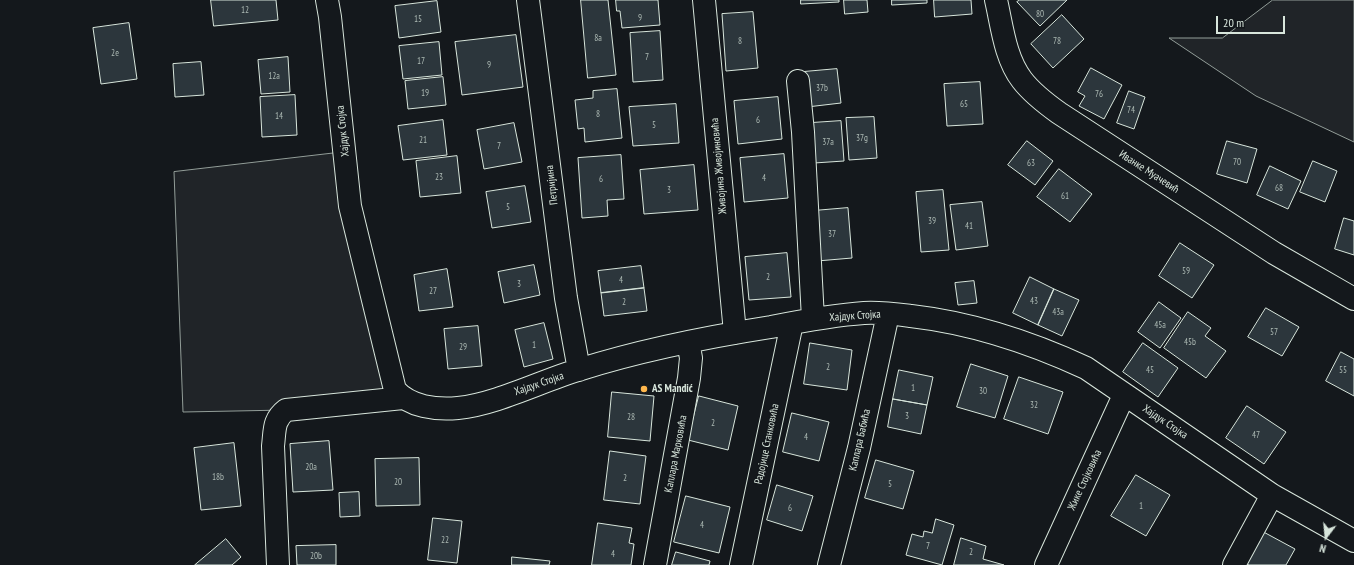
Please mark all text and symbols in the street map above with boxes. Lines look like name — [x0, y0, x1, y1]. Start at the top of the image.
house number: 12 — [241, 5, 249, 15]
scale bar — [1218, 8, 1287, 34]
house number: 80 — [1036, 9, 1044, 19]
house number: 9 — [638, 13, 642, 23]
house number: 15 — [414, 14, 422, 24]
text: 20 m — [1223, 15, 1244, 30]
house number: 8a — [594, 33, 602, 43]
house number: 8 — [738, 36, 742, 46]
house number: 78 — [1053, 36, 1061, 46]
house number: 2e — [111, 48, 119, 58]
house number: 7 — [645, 52, 649, 62]
house number: 17 — [417, 56, 425, 66]
house number: 9 — [487, 60, 491, 70]
house number: 12a — [268, 71, 280, 81]
house number: 37b — [816, 83, 828, 93]
house number: 19 — [421, 88, 429, 98]
house number: 76 — [1095, 89, 1103, 99]
house number: 65 — [960, 99, 968, 109]
street label: Хајдук Стојка — [334, 105, 352, 157]
house number: 74 — [1127, 105, 1135, 115]
house number: 8 — [596, 109, 600, 119]
house number: 14 — [275, 111, 283, 121]
house number: 6 — [756, 115, 760, 125]
street label: Живојина Живојиновића — [708, 117, 730, 215]
house number: 5 — [652, 120, 656, 130]
house number: 37g — [856, 133, 868, 143]
house number: 21 — [419, 135, 427, 145]
house number: 37a — [822, 137, 834, 147]
house number: 7 — [497, 141, 501, 151]
street label: Иванке Муачевић — [1116, 148, 1182, 196]
house number: 70 — [1233, 157, 1241, 167]
house number: 63 — [1027, 158, 1035, 168]
street label: Петријина — [543, 164, 561, 206]
house number: 23 — [435, 172, 443, 182]
house number: 4 — [762, 173, 766, 183]
house number: 6 — [599, 174, 603, 184]
house number: 68 — [1275, 183, 1283, 193]
house number: 3 — [667, 185, 671, 195]
house number: 61 — [1061, 191, 1069, 201]
house number: 5 — [506, 202, 510, 212]
house number: 39 — [928, 216, 936, 226]
house number: 41 — [965, 221, 973, 231]
house number: 37 — [828, 229, 836, 239]
house number: 59 — [1182, 266, 1190, 276]
house number: 2 — [766, 272, 770, 282]
house number: 4 — [619, 275, 623, 285]
house number: 3 — [517, 279, 521, 289]
house number: 27 — [429, 286, 437, 296]
house number: 43 — [1030, 296, 1038, 306]
house number: 2 — [622, 297, 626, 307]
house number: 43a — [1052, 307, 1064, 317]
street label: Хајдук Стојка — [829, 308, 881, 324]
house number: 45a — [1154, 320, 1166, 330]
house number: 57 — [1270, 327, 1278, 337]
house number: 45b — [1184, 337, 1196, 347]
house number: 1 — [532, 340, 536, 350]
house number: 29 — [459, 342, 467, 352]
house number: 2 — [826, 362, 830, 372]
house number: 45 — [1146, 365, 1154, 375]
house number: 55 — [1339, 365, 1347, 375]
street label: Хајдук Стојка — [513, 369, 565, 399]
place label: AS Mandić — [652, 382, 693, 396]
house number: 1 — [911, 383, 915, 393]
marker: AS Mandić — [639, 384, 649, 394]
house number: 30 — [979, 386, 987, 396]
house number: 32 — [1030, 400, 1038, 410]
street label: Радојице Станковића — [752, 402, 782, 486]
street label: Хајдук Стојка — [1140, 402, 1190, 442]
street label: Каплара Бабића — [846, 408, 874, 472]
house number: 3 — [905, 411, 909, 421]
house number: 28 — [627, 412, 635, 422]
street label: Каплара Марковића — [662, 414, 690, 494]
house number: 2 — [711, 418, 715, 428]
house number: 47 — [1252, 430, 1260, 440]
house number: 4 — [804, 432, 808, 442]
street label: Жике Стојковића — [1065, 448, 1105, 512]
house number: 20a — [305, 462, 317, 472]
house number: 18b — [212, 472, 224, 482]
house number: 2 — [623, 473, 627, 483]
house number: 20 — [394, 477, 402, 487]
house number: 5 — [888, 479, 892, 489]
house number: 1 — [1139, 501, 1143, 511]
house number: 6 — [788, 503, 792, 513]
north arrow — [1306, 517, 1346, 557]
house number: 4 — [700, 520, 704, 530]
house number: 22 — [441, 535, 449, 545]
house number: 7 — [926, 541, 930, 551]
text: N — [1318, 541, 1327, 556]
house number: 2 — [969, 547, 973, 557]
house number: 4 — [611, 549, 615, 559]
house number: 20b — [310, 551, 322, 561]

